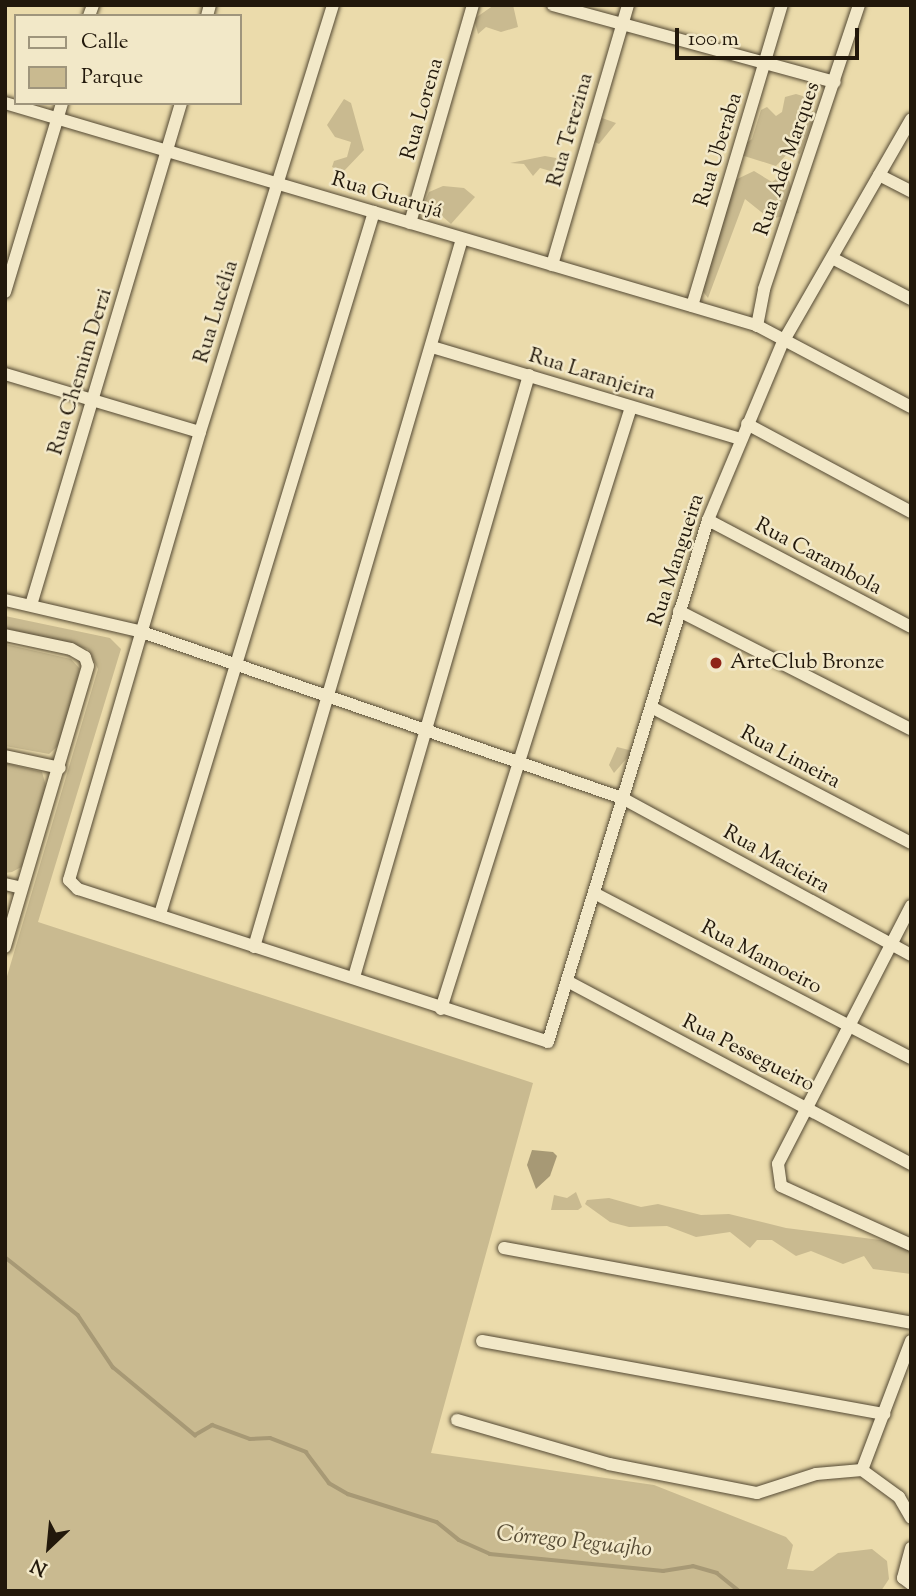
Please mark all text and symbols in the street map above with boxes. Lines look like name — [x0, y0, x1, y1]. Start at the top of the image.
legend — [14, 14, 242, 105]
scale bar — [678, 14, 862, 58]
text: 100 m — [688, 25, 739, 55]
text: Calle — [81, 28, 129, 58]
street label: Rua Lorena — [396, 55, 450, 163]
text: Parque — [81, 63, 143, 93]
street label: Rua Terezina — [543, 70, 599, 190]
street label: Rua Ade Marques — [750, 79, 826, 239]
street label: Rua Uberaba — [690, 90, 748, 210]
street label: Rua Guarujá — [328, 167, 446, 225]
street label: Rua Lucélia — [189, 258, 245, 366]
street label: Rua Chemim Derzi — [44, 286, 118, 458]
street label: Rua Laranjeira — [525, 344, 659, 406]
street label: Rua Mangueira — [644, 491, 710, 629]
street label: Rua Carambola — [750, 513, 886, 601]
place label: ArteClub Bronze — [730, 650, 885, 676]
marker: ArteClub Bronze — [708, 655, 724, 671]
street label: Rua Limeira — [736, 721, 844, 795]
street label: Rua Macieira — [718, 820, 834, 900]
street label: Rua Mamoeiro — [696, 916, 826, 1000]
street label: Rua Pessegueiro — [678, 1010, 818, 1098]
north arrow — [14, 1512, 84, 1582]
water label: Córrego Peguajho — [495, 1521, 653, 1565]
text: N — [27, 1551, 52, 1582]

